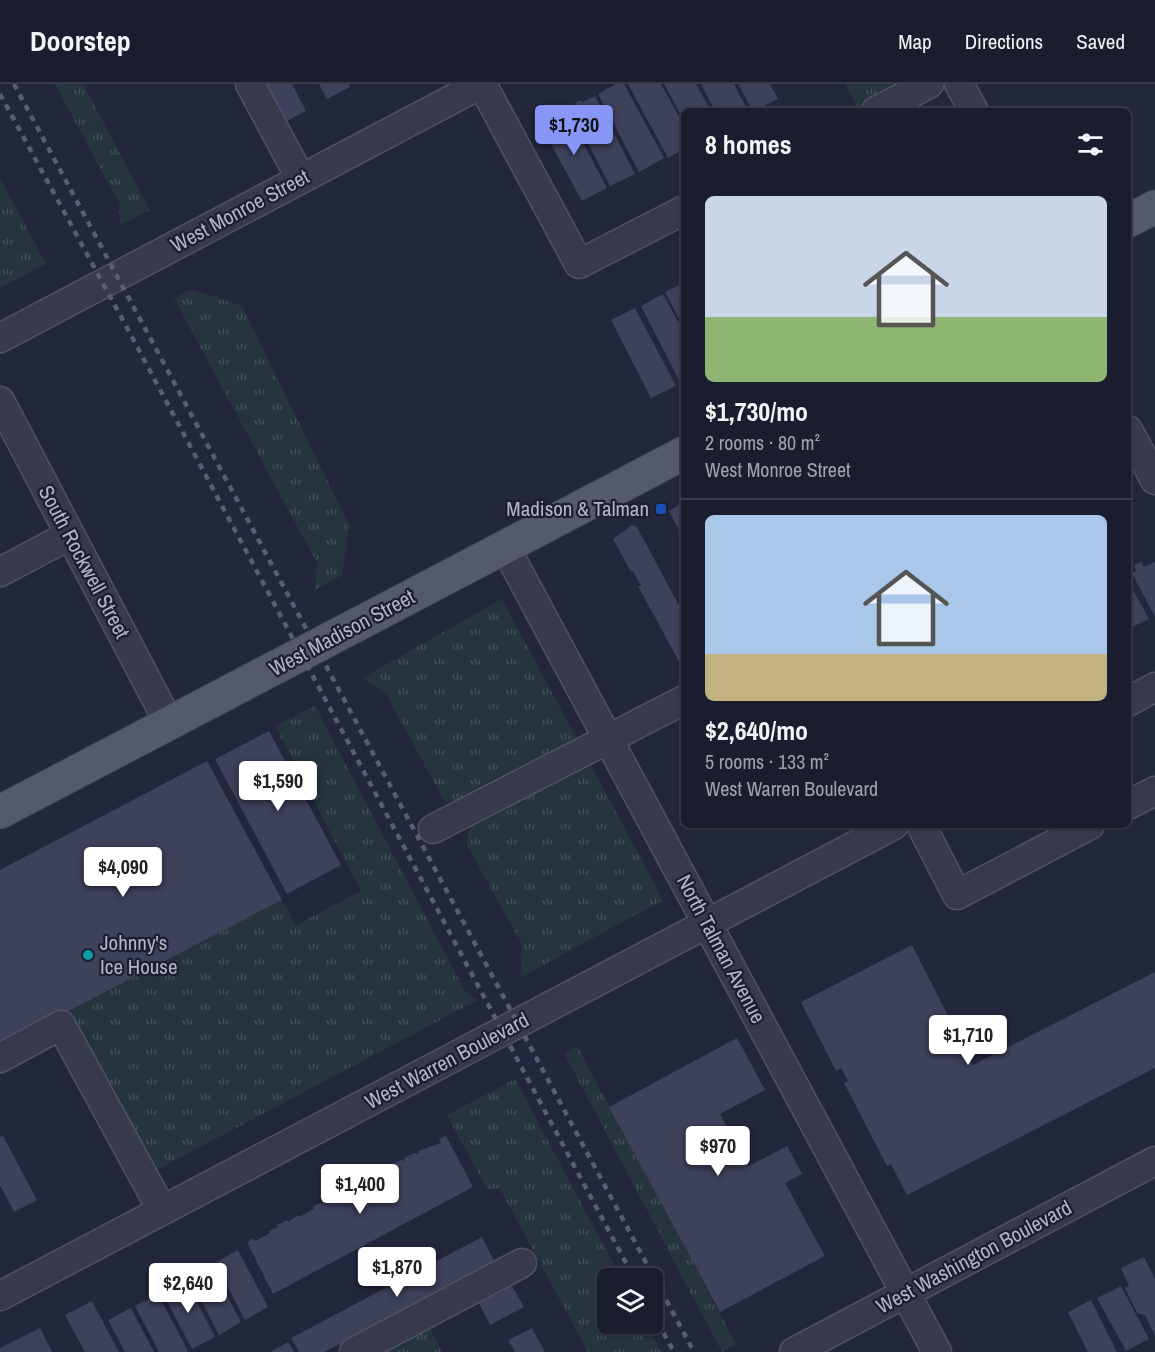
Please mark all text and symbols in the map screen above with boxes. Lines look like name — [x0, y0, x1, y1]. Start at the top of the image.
text: Doorstep — [30, 22, 131, 60]
text: Map — [898, 27, 932, 56]
text: Directions — [965, 27, 1043, 56]
text: Saved — [1076, 27, 1125, 56]
pin: $1,730 — [525, 105, 623, 156]
text: $1,730 — [549, 111, 599, 138]
text: 8 homes — [705, 127, 792, 162]
icon: filters — [1074, 128, 1107, 161]
street label: West Monroe Street — [165, 162, 314, 259]
icon: home — [852, 235, 960, 343]
text: $1,730/mo — [705, 394, 808, 429]
text: 2 rooms · 80 m² — [705, 429, 820, 456]
text: West Monroe Street — [705, 456, 851, 483]
street label: South Rockwell Street — [32, 480, 137, 644]
place label: Madison & Talman — [506, 494, 649, 523]
marker: Madison & Talman — [654, 502, 668, 516]
icon: home — [852, 554, 960, 662]
street label: West Madison Street — [264, 582, 420, 683]
text: $2,640/mo — [705, 713, 808, 748]
text: 5 rooms · 133 m² — [705, 748, 829, 775]
pin: $1,590 — [229, 761, 327, 812]
text: $1,590 — [253, 767, 303, 794]
text: West Warren Boulevard — [705, 775, 878, 802]
pin: $4,090 — [74, 847, 172, 898]
text: $4,090 — [98, 853, 148, 880]
street label: North Talman Avenue — [670, 869, 773, 1028]
place label: Johnny's Ice House — [100, 928, 178, 981]
marker: Johnny's Ice House — [81, 948, 95, 962]
street label: West Warren Boulevard — [360, 1005, 534, 1116]
pin: $1,710 — [919, 1015, 1017, 1066]
text: $1,710 — [943, 1021, 993, 1048]
pin: $970 — [682, 1126, 754, 1177]
text: $970 — [700, 1132, 736, 1159]
pin: $1,400 — [311, 1164, 409, 1215]
text: $1,400 — [335, 1170, 385, 1197]
street label: West Washington Boulevard — [871, 1193, 1077, 1320]
pin: $1,870 — [348, 1247, 446, 1298]
text: $1,870 — [372, 1253, 422, 1280]
pin: $2,640 — [139, 1263, 237, 1314]
map controls — [597, 1268, 663, 1334]
button: layers — [597, 1268, 663, 1334]
text: $2,640 — [163, 1269, 213, 1296]

